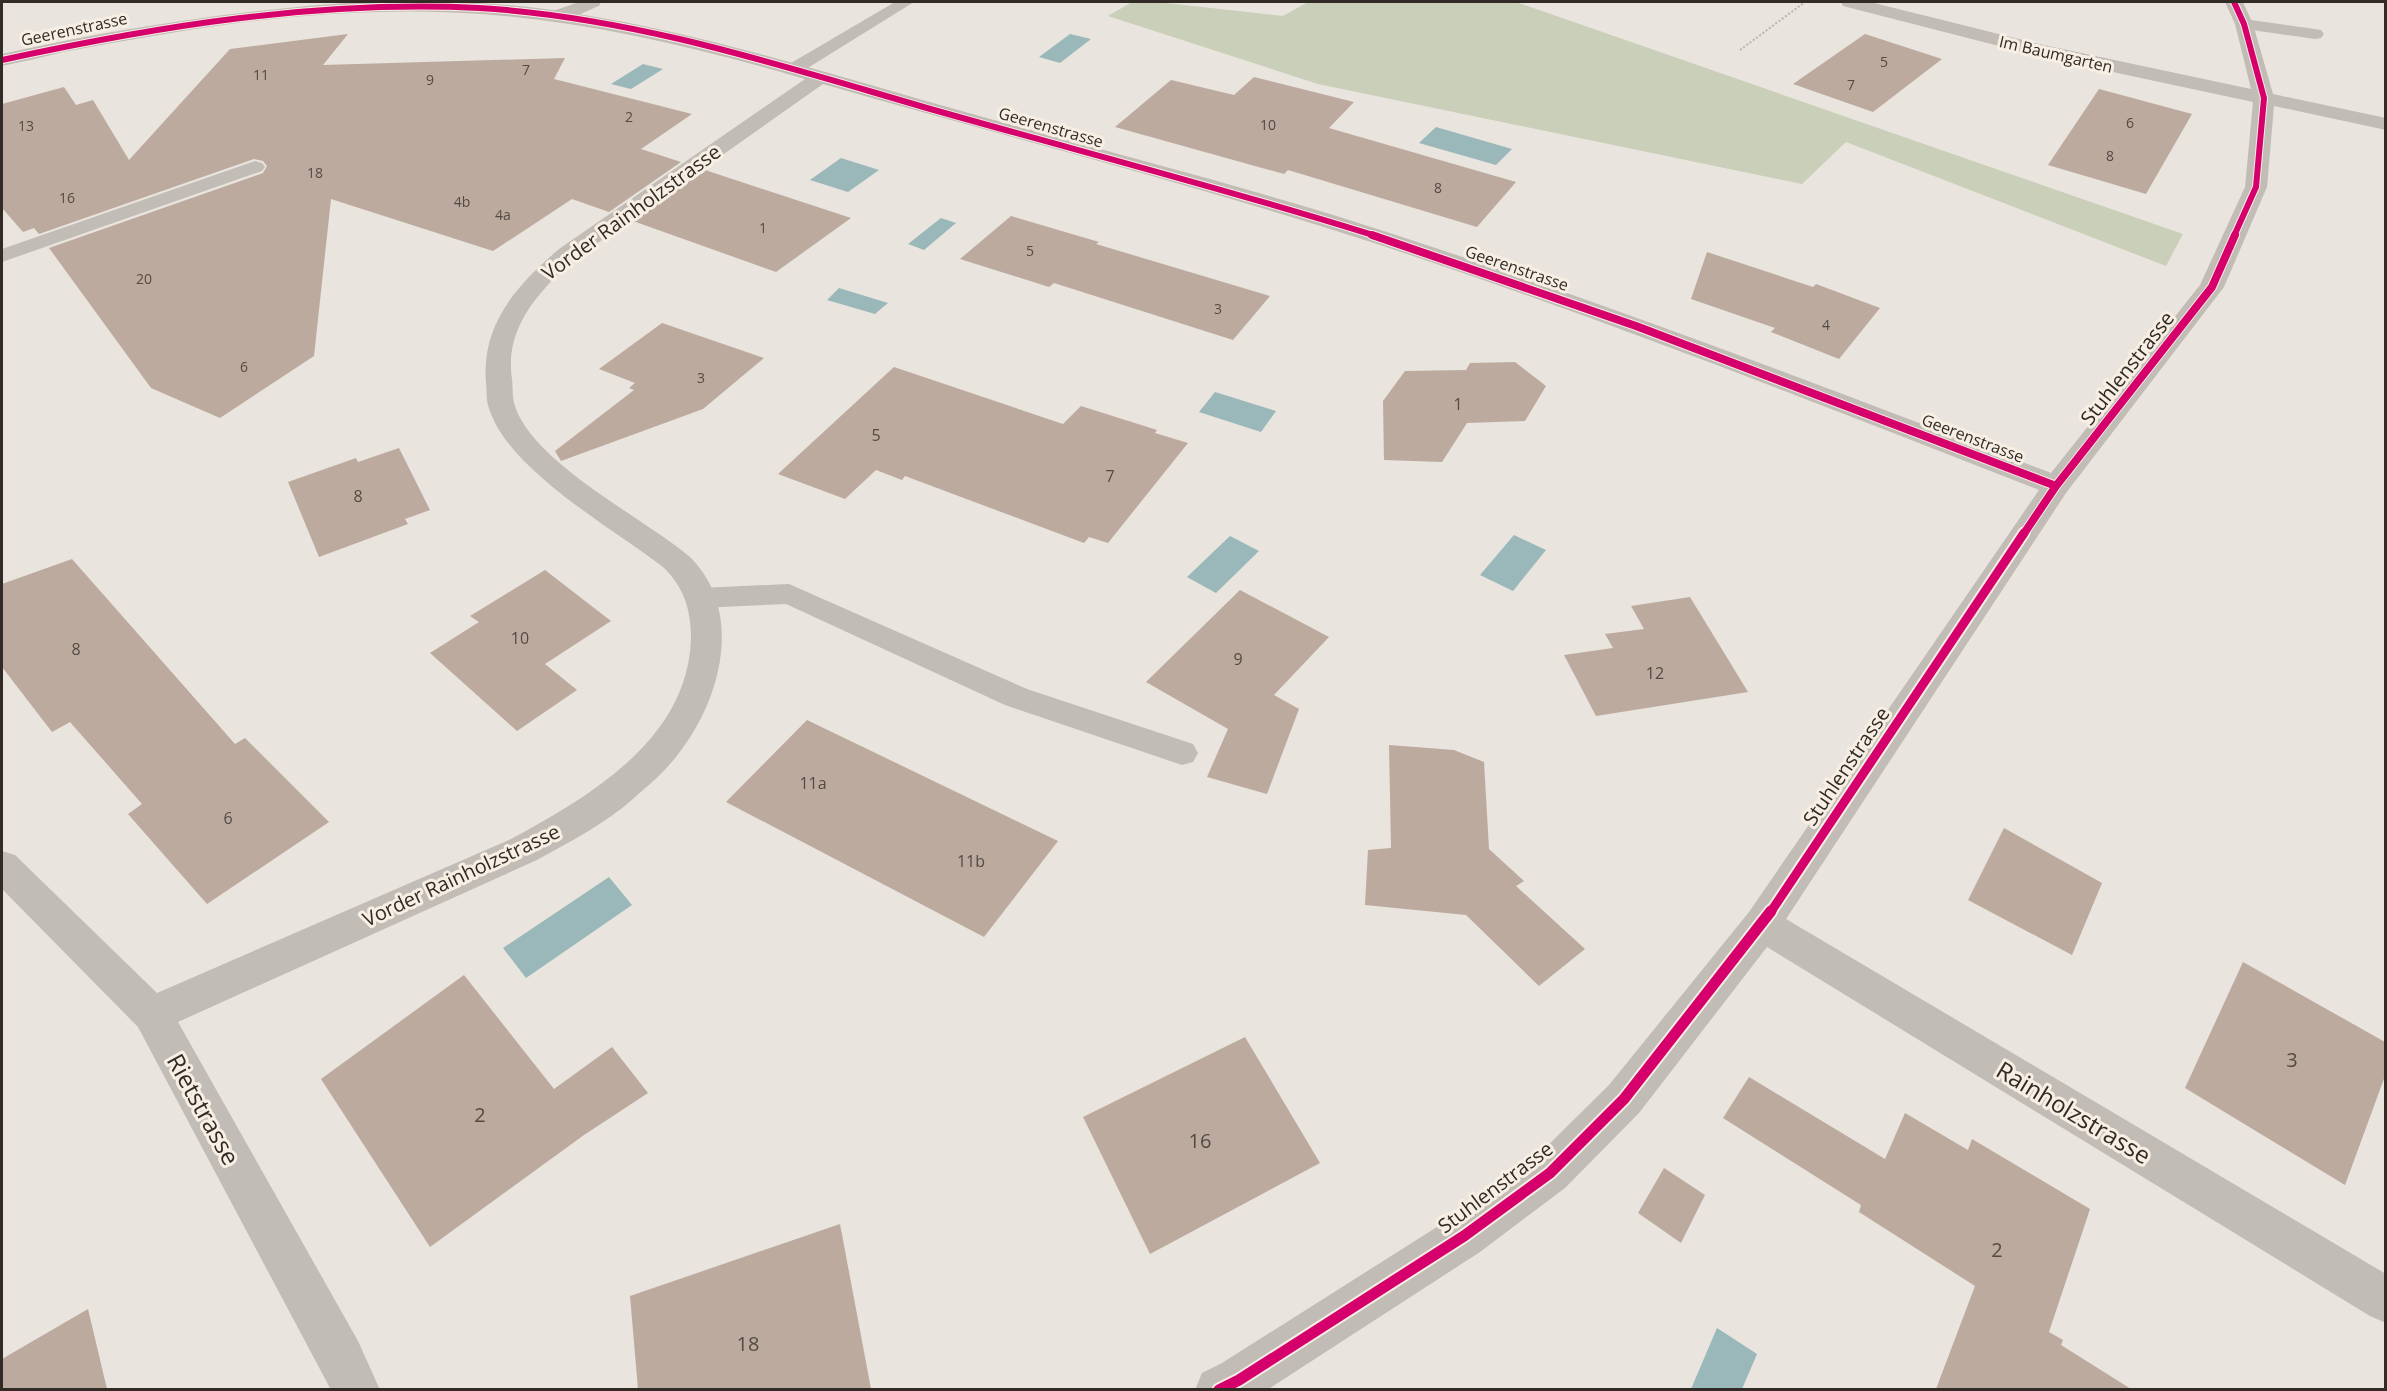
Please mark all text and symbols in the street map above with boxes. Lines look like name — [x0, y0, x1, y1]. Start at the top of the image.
street label: Geerenstrasse — [19, 7, 129, 51]
street label: Im Baumgarten — [1997, 30, 2115, 78]
house number: 5 — [1880, 52, 1888, 71]
house number: 7 — [522, 60, 530, 79]
house number: 11 — [253, 65, 269, 84]
house number: 9 — [426, 70, 434, 89]
house number: 7 — [1847, 75, 1855, 94]
street label: Geerenstrasse — [996, 102, 1106, 152]
house number: 2 — [625, 107, 633, 126]
house number: 6 — [2126, 113, 2134, 132]
house number: 10 — [1260, 115, 1276, 134]
house number: 13 — [18, 116, 34, 135]
street label: Vorder Rainholzstrasse — [536, 138, 726, 286]
house number: 8 — [2106, 146, 2114, 165]
house number: 18 — [307, 163, 323, 182]
house number: 8 — [1434, 178, 1442, 197]
house number: 16 — [59, 188, 75, 207]
house number: 4b — [454, 192, 470, 211]
house number: 4a — [495, 205, 511, 224]
house number: 1 — [759, 218, 767, 237]
street label: Geerenstrasse — [1462, 240, 1572, 296]
house number: 5 — [1026, 241, 1034, 260]
house number: 20 — [136, 269, 152, 288]
house number: 3 — [1214, 299, 1222, 318]
street label: Stuhlenstrasse — [2074, 306, 2180, 430]
house number: 4 — [1822, 315, 1830, 334]
house number: 6 — [240, 357, 248, 376]
house number: 3 — [697, 368, 705, 387]
house number: 1 — [1453, 393, 1463, 415]
street label: Geerenstrasse — [1919, 408, 2027, 468]
house number: 5 — [871, 424, 881, 446]
house number: 7 — [1105, 465, 1115, 487]
house number: 8 — [353, 485, 363, 507]
house number: 10 — [511, 627, 529, 649]
house number: 8 — [71, 638, 81, 660]
house number: 9 — [1233, 648, 1243, 670]
house number: 12 — [1646, 662, 1664, 684]
street label: Stuhlenstrasse — [1796, 701, 1896, 831]
house number: 11a — [799, 772, 827, 794]
house number: 6 — [223, 807, 233, 829]
street label: Vorder Rainholzstrasse — [358, 817, 564, 933]
house number: 11b — [957, 850, 985, 872]
house number: 3 — [2286, 1046, 2298, 1073]
street label: Rietstrasse — [160, 1047, 248, 1171]
street label: Rainholzstrasse — [1991, 1053, 2157, 1171]
house number: 2 — [474, 1101, 486, 1128]
house number: 16 — [1189, 1127, 1211, 1154]
street label: Stuhlenstrasse — [1432, 1135, 1558, 1239]
house number: 2 — [1991, 1236, 2003, 1263]
house number: 18 — [737, 1330, 759, 1357]

